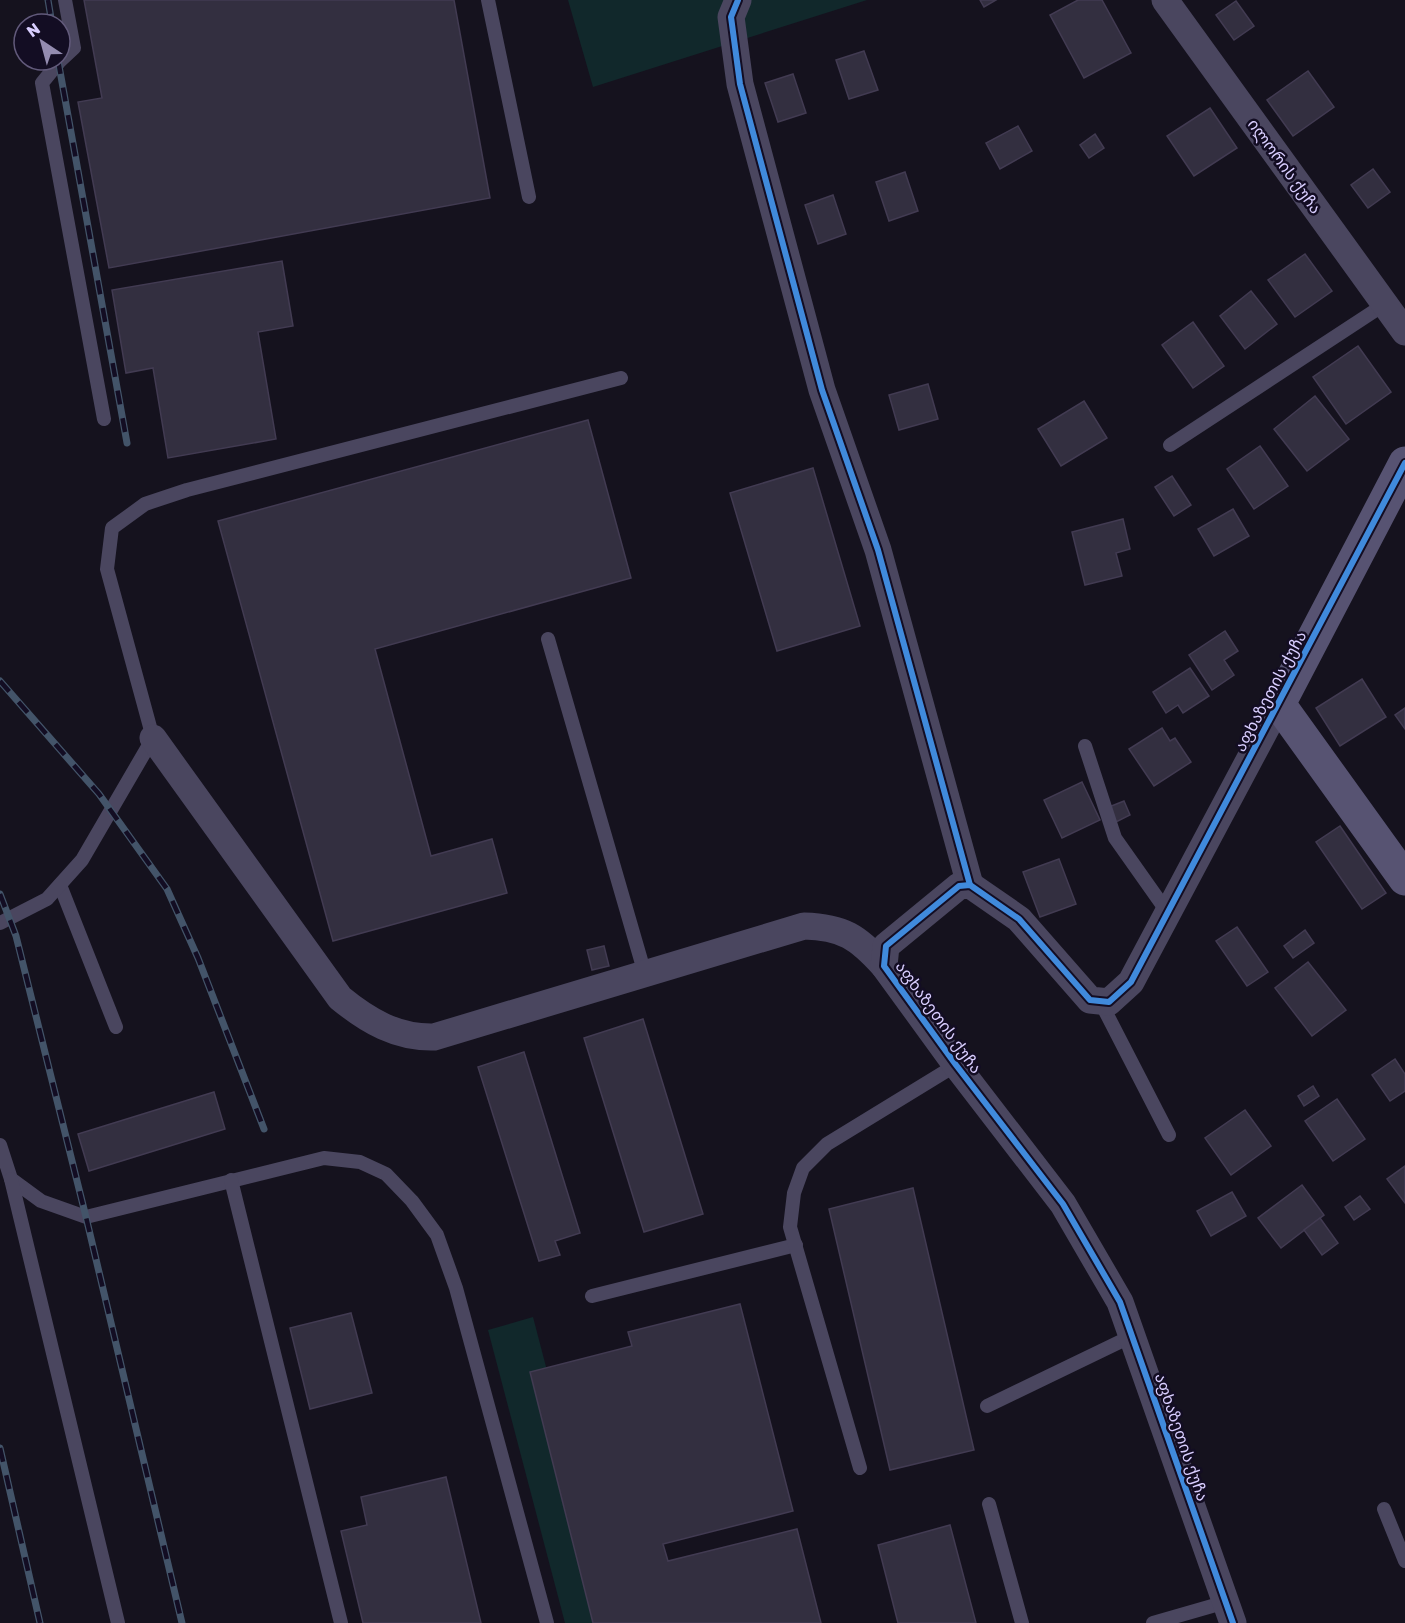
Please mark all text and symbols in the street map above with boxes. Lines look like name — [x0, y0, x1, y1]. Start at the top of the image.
north arrow — [12, 12, 72, 72]
text: N — [23, 19, 44, 41]
street label: ილორის ქუჩა — [1243, 115, 1325, 218]
street label: აფხაზეთის ქუჩა — [1231, 628, 1310, 755]
street label: აფხაზეთის ქუჩა — [892, 957, 986, 1077]
street label: აფხაზეთის ქუჩა — [1151, 1371, 1212, 1504]

